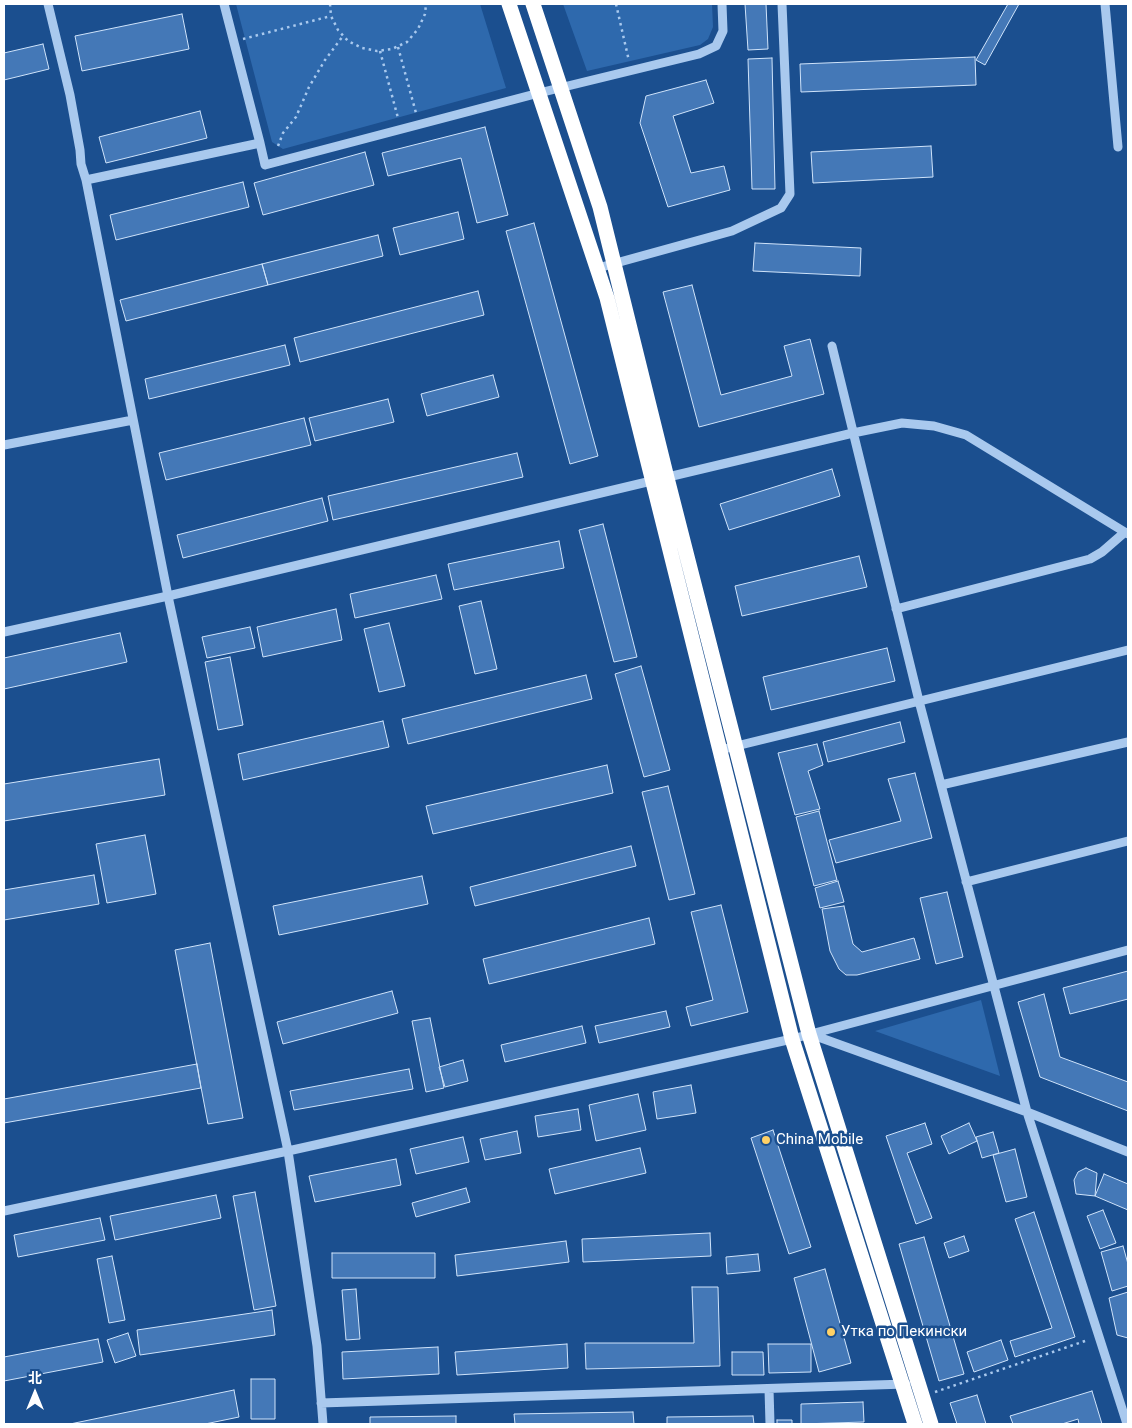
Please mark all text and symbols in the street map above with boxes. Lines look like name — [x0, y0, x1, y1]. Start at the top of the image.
place label: China Mobile — [776, 1131, 863, 1149]
marker: China Mobile — [760, 1134, 772, 1146]
place label: Утка по Пекински — [841, 1323, 967, 1341]
marker: Утка по Пекински — [825, 1326, 837, 1338]
north arrow — [10, 1368, 60, 1418]
text: 北 — [28, 1370, 42, 1386]

